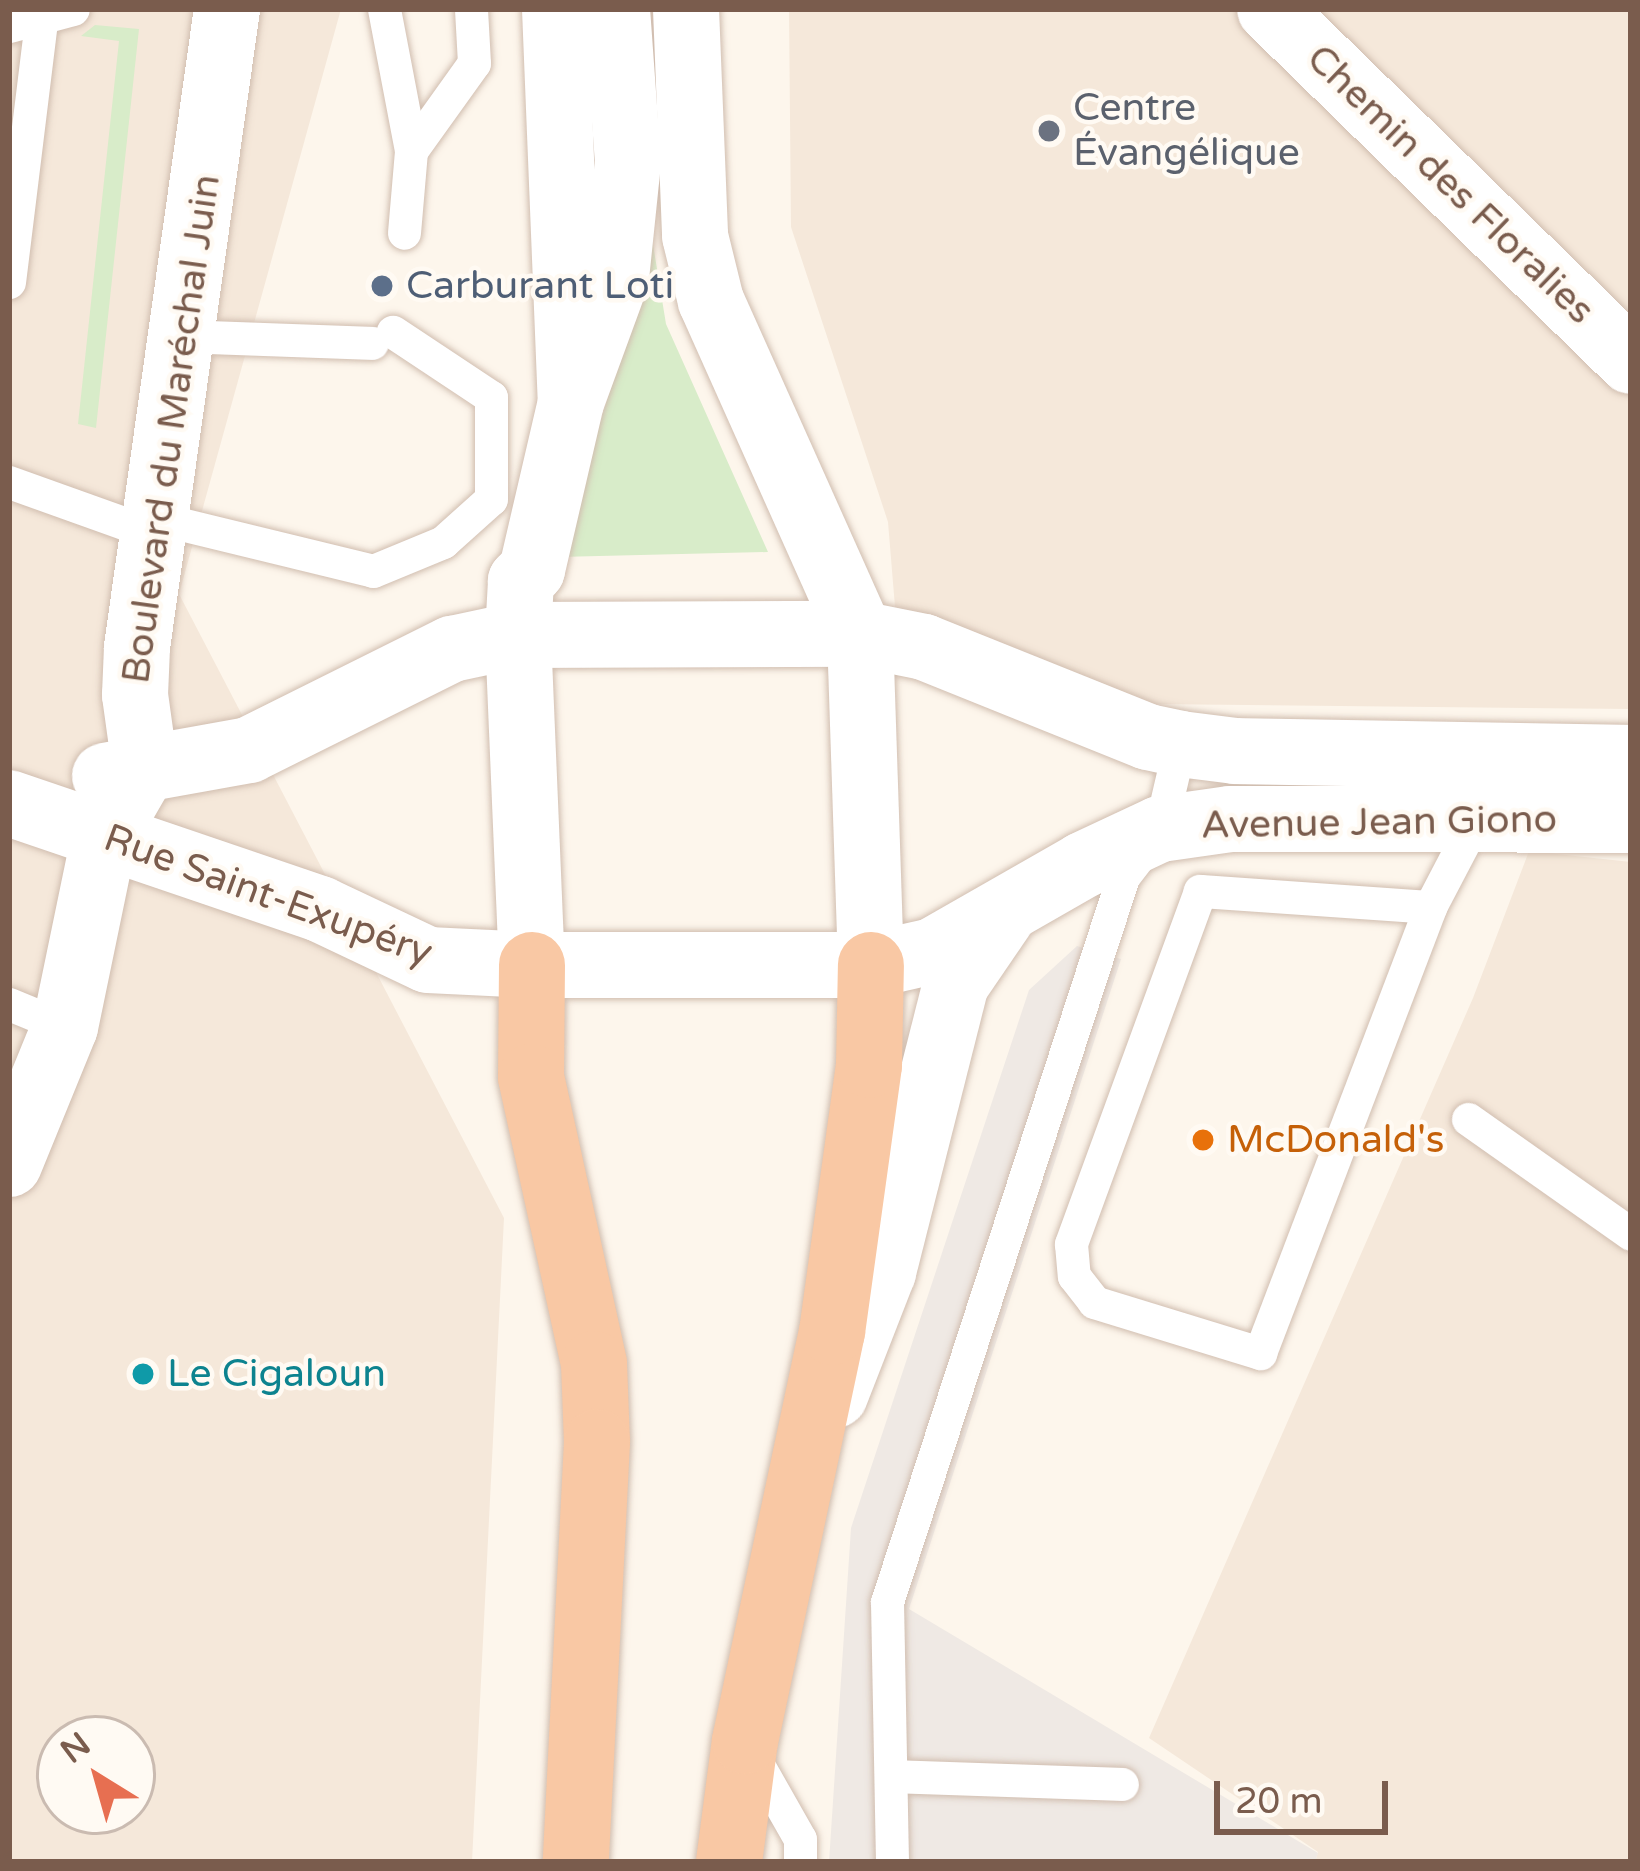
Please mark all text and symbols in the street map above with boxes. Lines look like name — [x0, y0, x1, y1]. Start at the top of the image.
street label: Chemin des Floralies — [1296, 36, 1604, 334]
place label: Centre Évangélique — [1073, 86, 1300, 177]
marker: Centre Évangélique — [1036, 118, 1062, 144]
street label: Boulevard du Maréchal Juin — [113, 171, 231, 687]
place label: Carburant Loti — [406, 263, 674, 309]
marker: Carburant Loti — [369, 273, 395, 299]
street label: Avenue Jean Giono — [1201, 796, 1557, 850]
street label: Rue Saint-Exupéry — [98, 815, 438, 977]
place label: McDonald's — [1227, 1117, 1445, 1163]
marker: McDonald's — [1190, 1127, 1216, 1153]
place label: Le Cigaloun — [167, 1351, 386, 1397]
marker: Le Cigaloun — [130, 1361, 156, 1387]
north arrow — [36, 1715, 156, 1835]
text: N — [54, 1725, 98, 1772]
scale bar — [1220, 1757, 1394, 1831]
text: 20 m — [1235, 1780, 1323, 1823]

